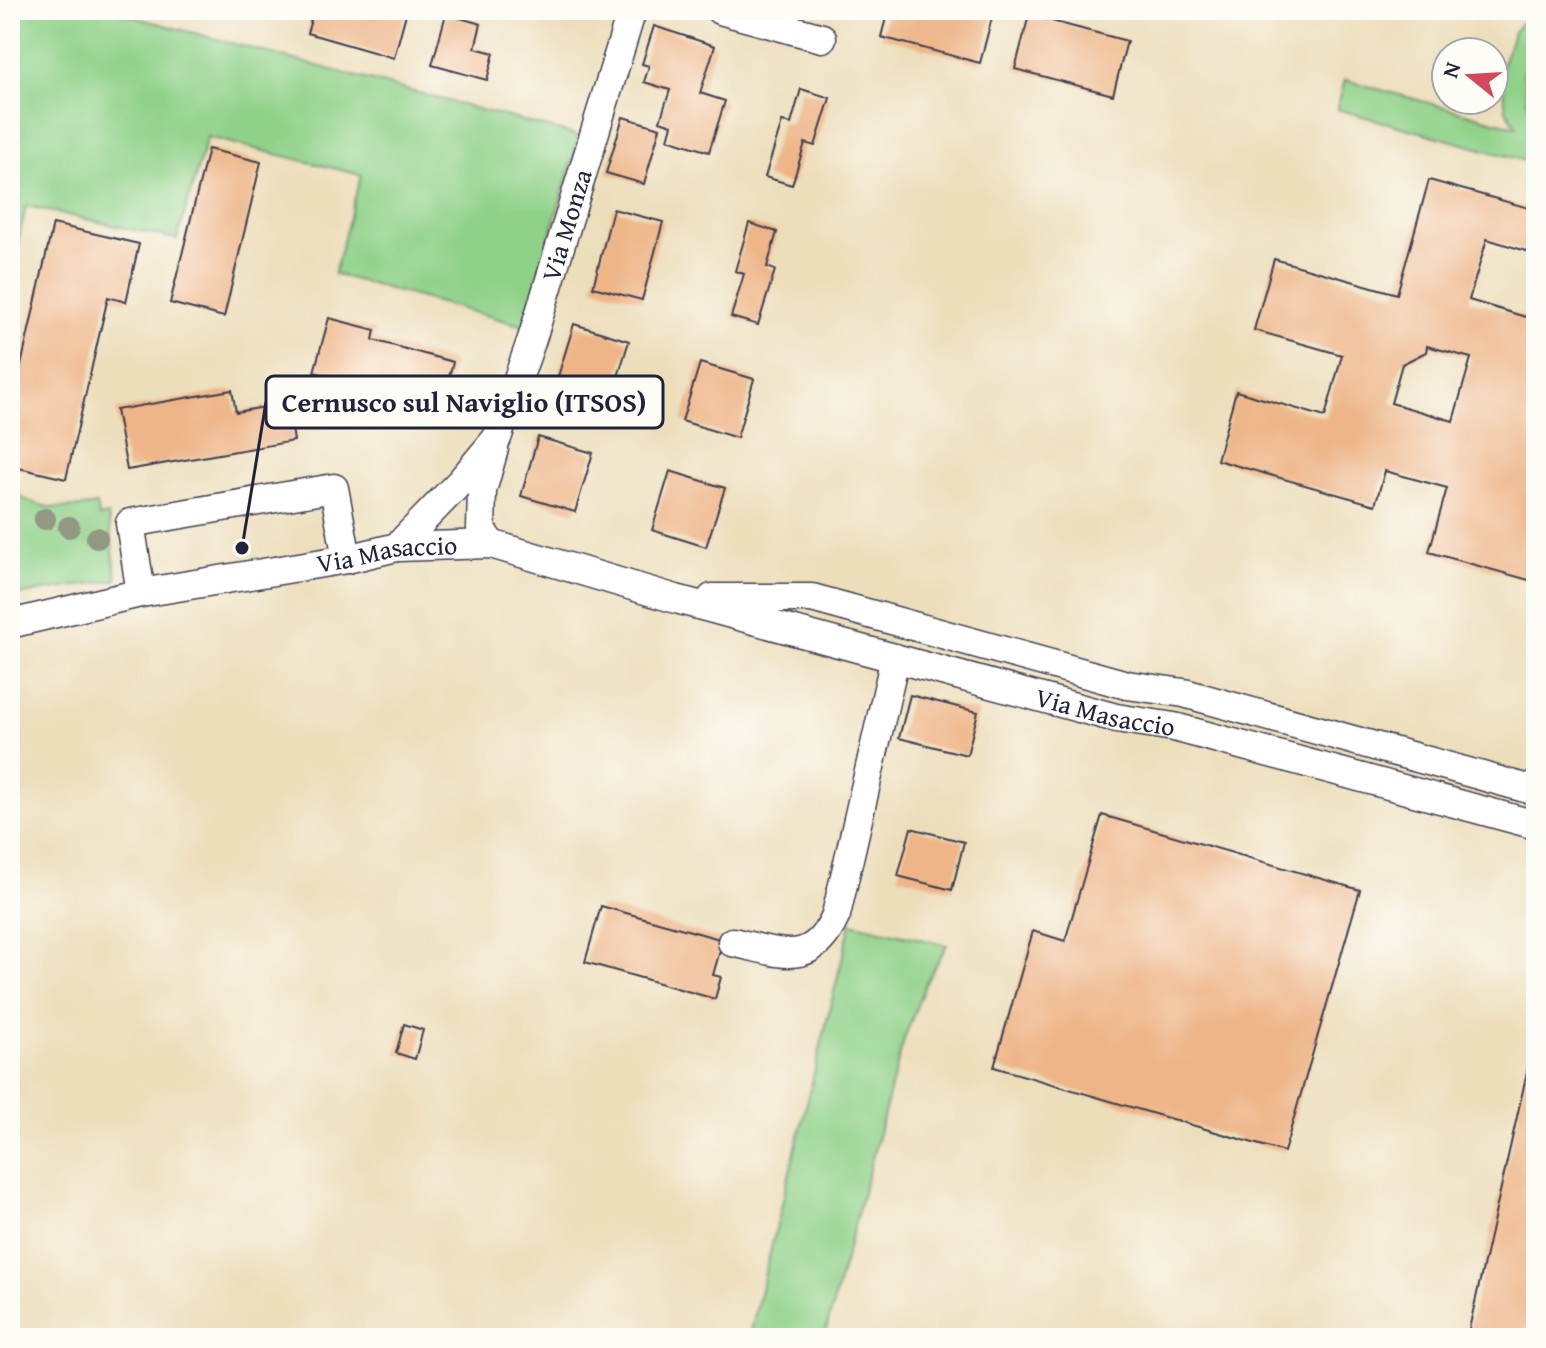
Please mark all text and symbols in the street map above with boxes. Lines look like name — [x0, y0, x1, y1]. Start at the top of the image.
north arrow — [1430, 36, 1510, 116]
text: N — [1433, 58, 1469, 82]
street label: Via Monza — [531, 164, 602, 286]
callout: Cernusco sul Naviglio (ITSOS) — [266, 376, 663, 428]
text: Cernusco sul Naviglio (ITSOS) — [282, 381, 646, 422]
street label: Via Masaccio — [314, 525, 458, 583]
street label: Via Masaccio — [1031, 677, 1178, 746]

